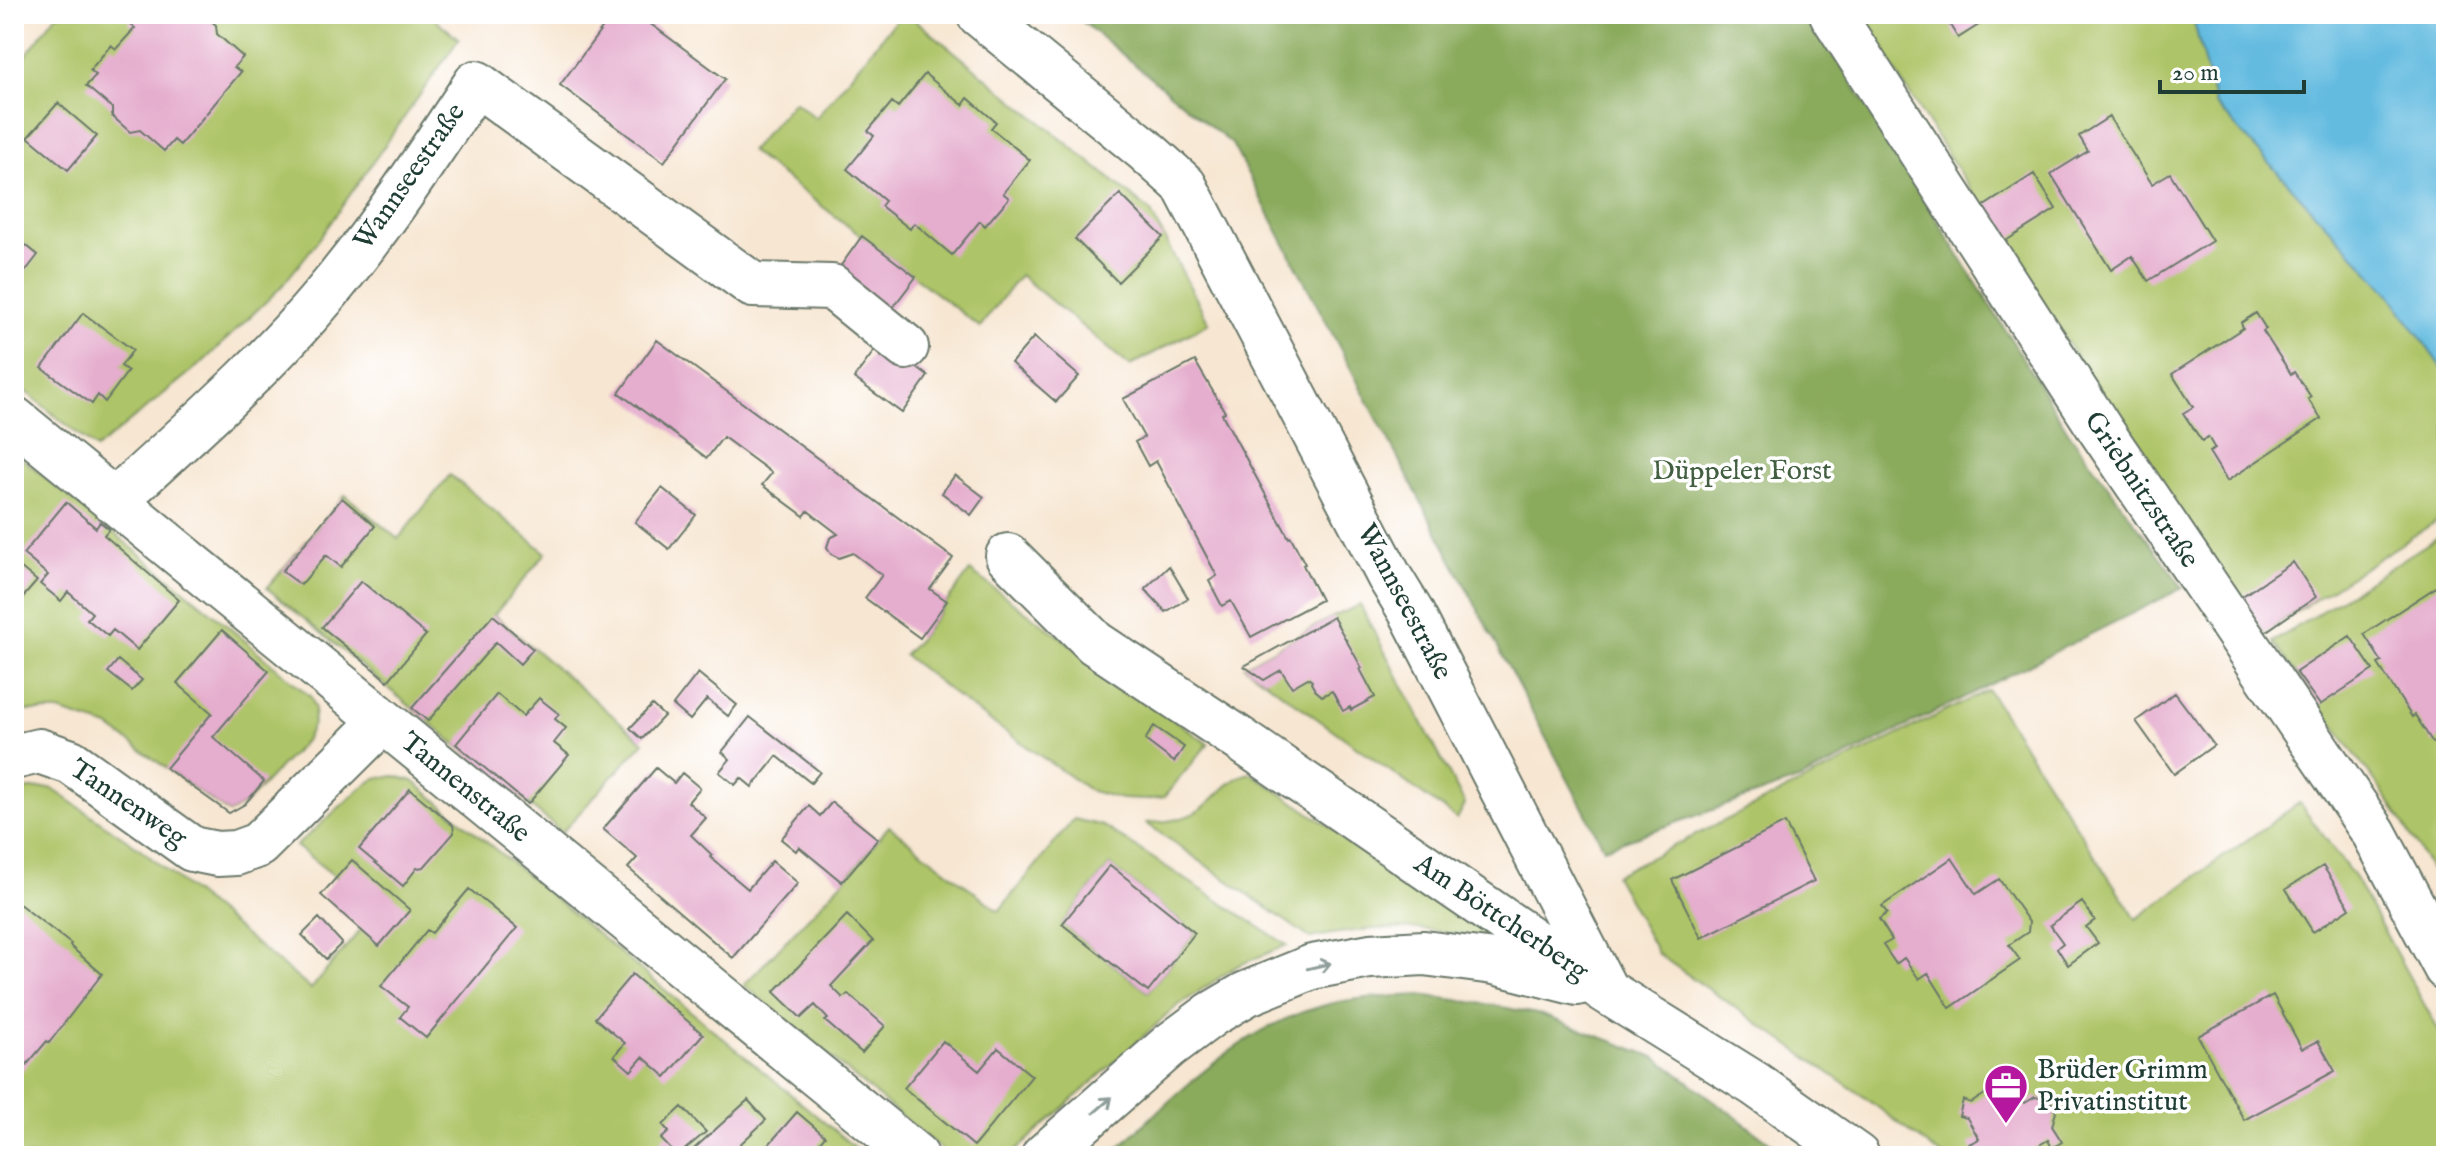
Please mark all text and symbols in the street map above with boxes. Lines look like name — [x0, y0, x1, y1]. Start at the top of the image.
scale bar — [2160, 44, 2304, 94]
text: 20 m — [2172, 58, 2219, 89]
street label: Wannseestraße — [346, 97, 474, 257]
street label: Griebnitzstraße — [2076, 405, 2206, 575]
park label: Düppeler Forst — [1652, 454, 1832, 489]
street label: Wannseestraße — [1348, 518, 1460, 686]
street label: Tannenstraße — [393, 725, 537, 851]
street label: Tannenweg — [63, 752, 194, 856]
street label: Am Böttcherberg — [1406, 846, 1596, 990]
one-way arrow — [1306, 958, 1332, 973]
place label: Brüder Grimm Privatinstitut — [2037, 1053, 2208, 1120]
office icon: Brüder Grimm Privatinstitut — [1982, 1062, 2030, 1125]
one-way arrow — [1092, 1096, 1113, 1114]

